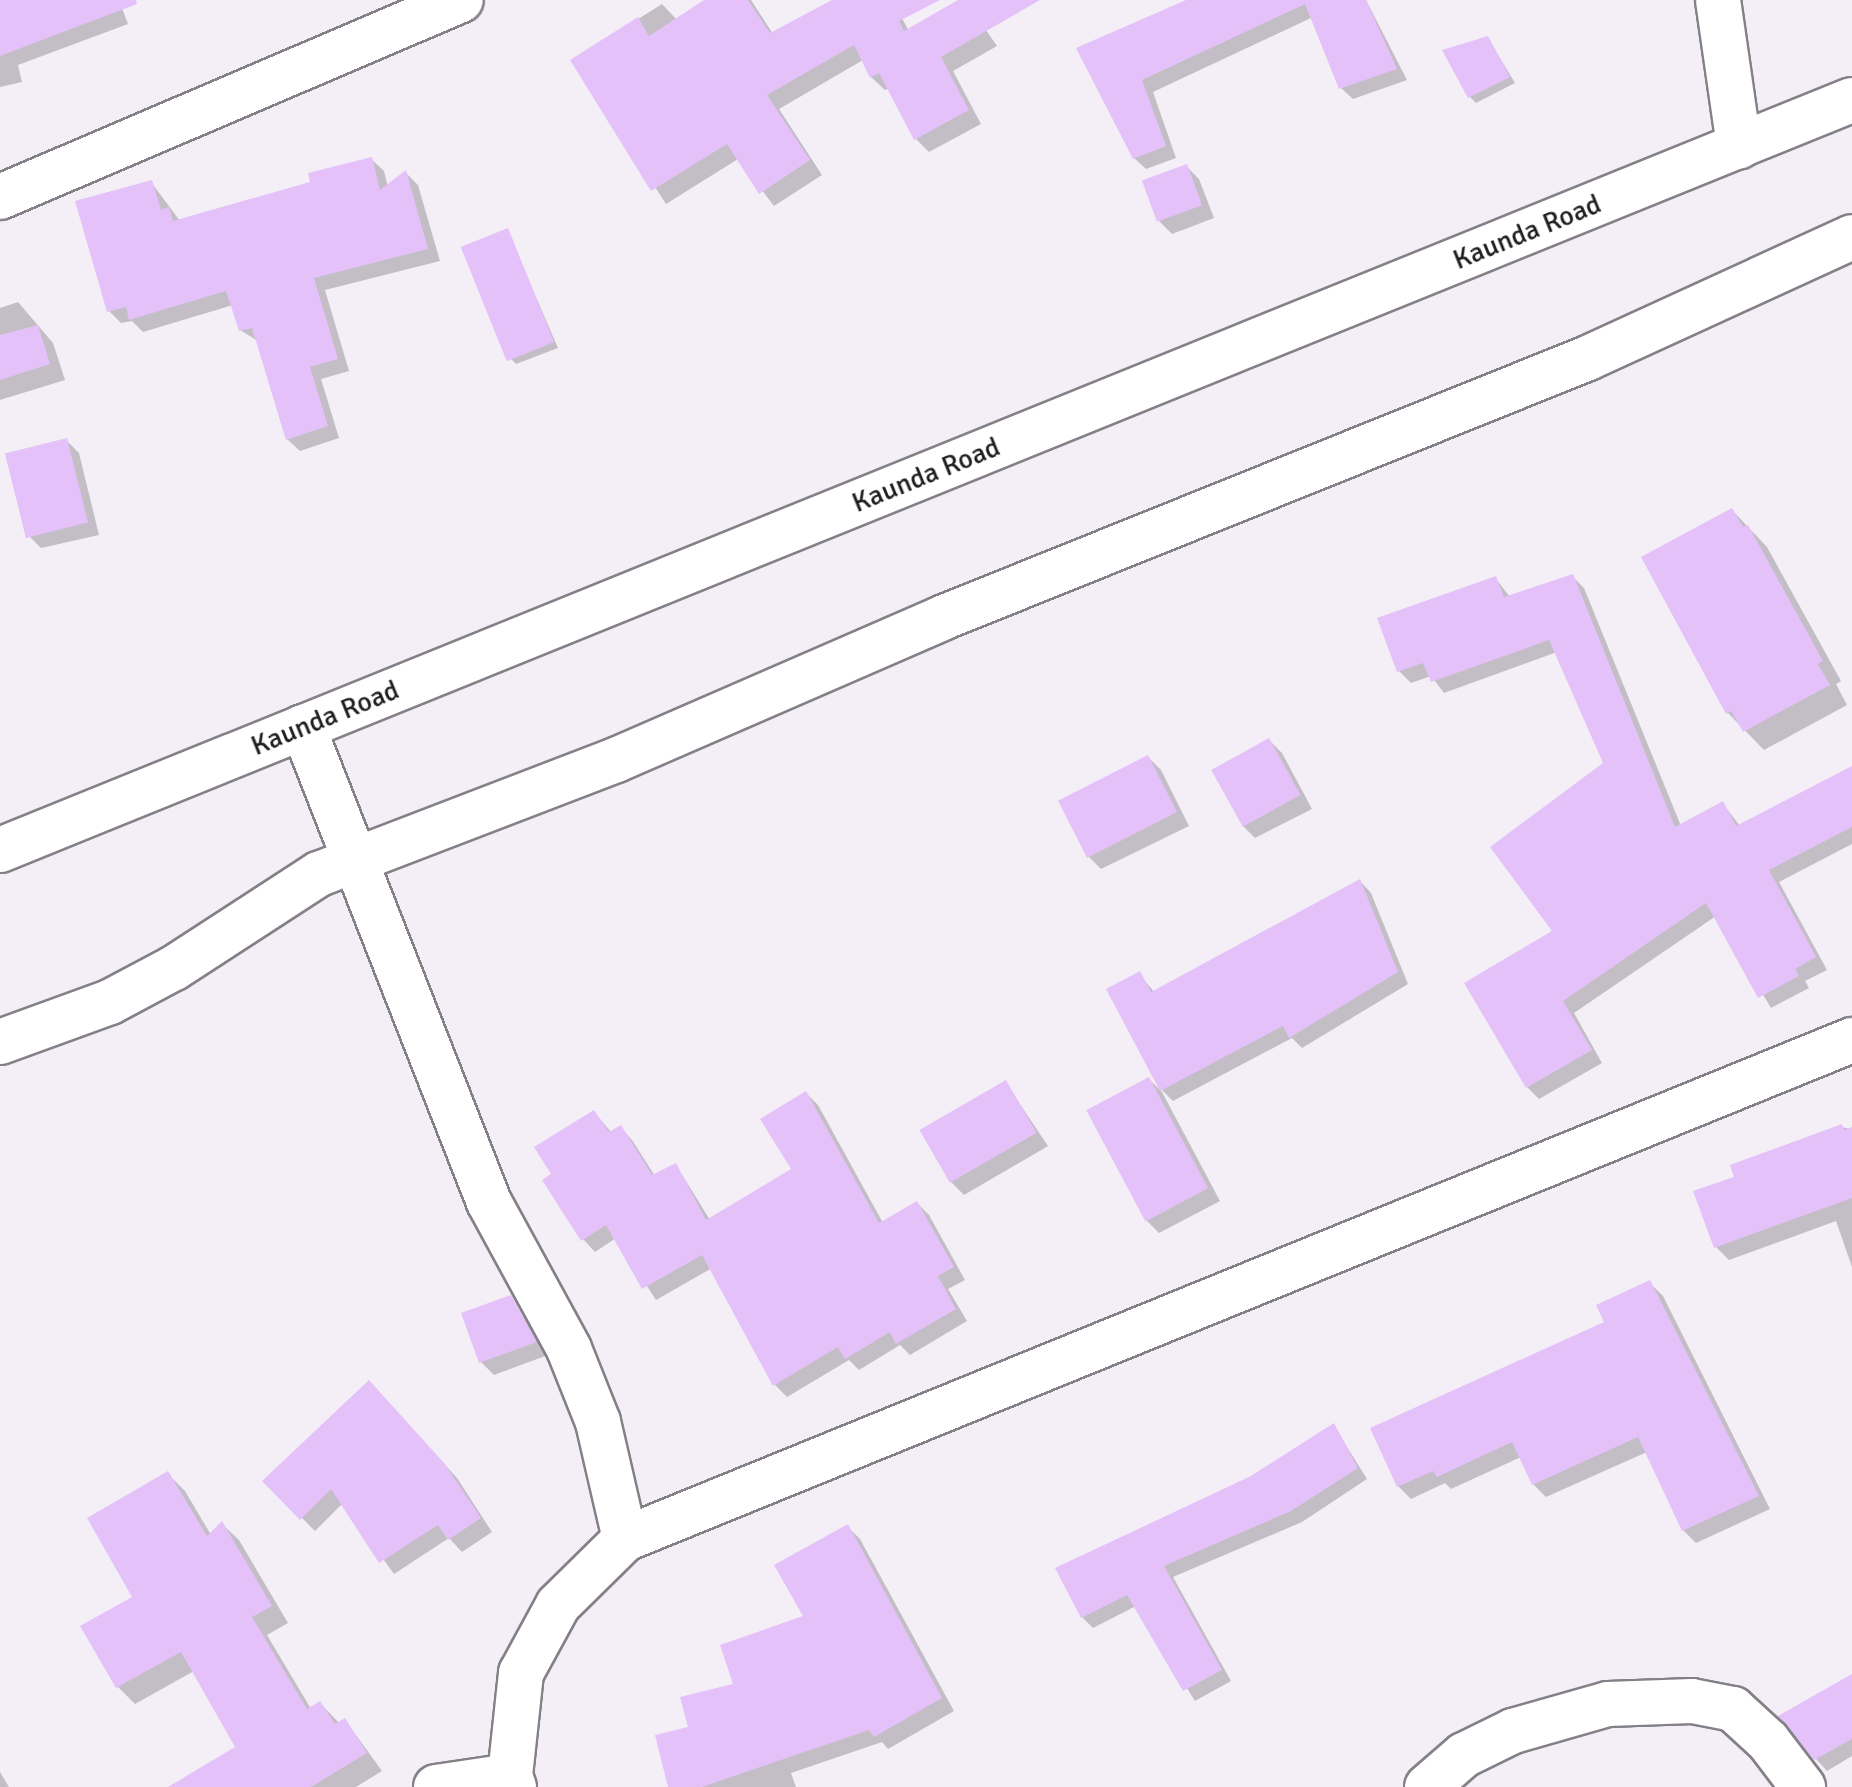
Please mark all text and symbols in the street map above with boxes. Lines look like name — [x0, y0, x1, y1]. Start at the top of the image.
street label: Kaunda Road — [1448, 187, 1606, 277]
street label: Kaunda Road — [847, 430, 1005, 520]
street label: Kaunda Road — [246, 673, 404, 763]

